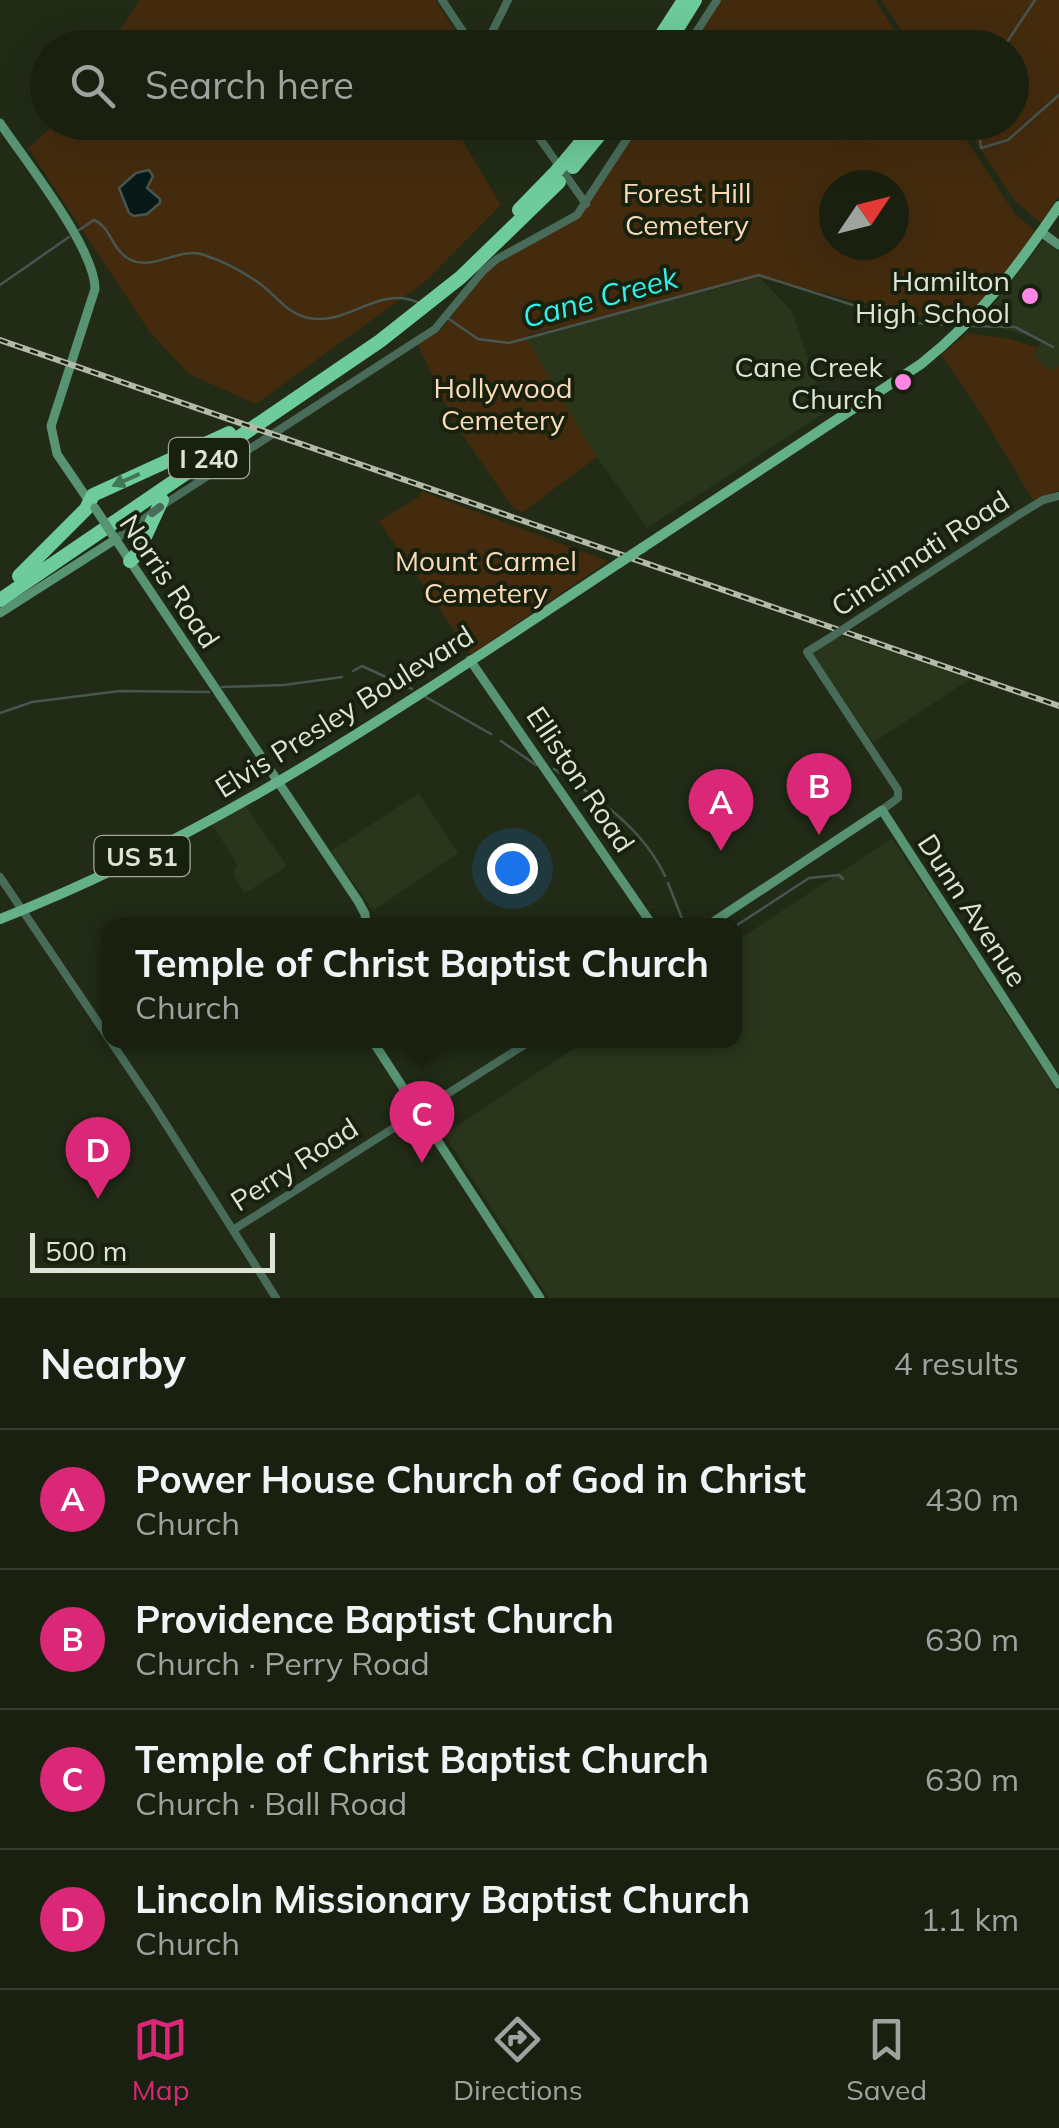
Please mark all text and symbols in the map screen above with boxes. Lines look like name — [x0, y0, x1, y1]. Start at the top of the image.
search box — [30, 30, 1029, 140]
icon: search — [65, 58, 120, 113]
text: Search here — [145, 61, 354, 109]
north arrow — [819, 170, 909, 260]
park label: Forest Hill Cemetery — [623, 175, 751, 242]
water label: Cane Creek — [518, 258, 683, 336]
place label: Hamilton High School — [855, 263, 1010, 330]
marker: Hamilton High School — [1019, 285, 1041, 307]
place label: Cane Creek Church — [735, 349, 884, 416]
park label: Hollywood Cemetery — [434, 370, 572, 437]
marker: Cane Creek Church — [892, 371, 914, 393]
road number: I 240 — [169, 438, 249, 478]
one-way arrow — [111, 472, 141, 488]
street label: Cincinnati Road — [825, 483, 1015, 623]
street label: Norris Road — [113, 507, 227, 655]
park label: Mount Carmel Cemetery — [395, 543, 577, 610]
street label: Elvis Presley Boulevard — [208, 617, 480, 805]
street label: Elliston Road — [519, 699, 643, 859]
pin: B — [786, 752, 852, 835]
pin: A — [688, 768, 754, 851]
street label: Dunn Avenue — [911, 827, 1035, 993]
road number: US 51 — [94, 836, 190, 876]
your location — [487, 843, 538, 894]
popup — [102, 918, 742, 1048]
text: Temple of Christ Baptist Church — [135, 939, 709, 987]
text: Church — [135, 987, 240, 1027]
pin: C — [390, 1080, 454, 1163]
street label: Perry Road — [224, 1110, 364, 1218]
pin: D — [66, 1116, 130, 1199]
scale bar — [30, 1228, 275, 1272]
text: 500 m — [45, 1233, 127, 1268]
text: Nearby — [40, 1337, 186, 1390]
text: 4 results — [894, 1343, 1019, 1383]
text: Power House Church of God in Christ — [135, 1455, 806, 1503]
text: A — [60, 1479, 85, 1519]
text: 430 m — [925, 1479, 1019, 1519]
text: Church — [135, 1503, 240, 1543]
text: Providence Baptist Church — [135, 1595, 614, 1643]
text: B — [61, 1619, 84, 1659]
text: 630 m — [925, 1619, 1019, 1659]
text: Church · Perry Road — [135, 1643, 430, 1683]
text: Temple of Christ Baptist Church — [135, 1735, 709, 1783]
text: C — [62, 1759, 83, 1799]
text: 630 m — [925, 1759, 1019, 1799]
text: Church · Ball Road — [135, 1783, 407, 1823]
text: Lincoln Missionary Baptist Church — [135, 1875, 750, 1923]
text: D — [60, 1899, 85, 1939]
text: 1.1 km — [920, 1899, 1019, 1939]
text: Church — [135, 1923, 240, 1963]
tab: Map — [132, 2012, 189, 2107]
tab: Directions — [453, 2012, 583, 2107]
tab: Saved — [846, 2012, 927, 2107]

